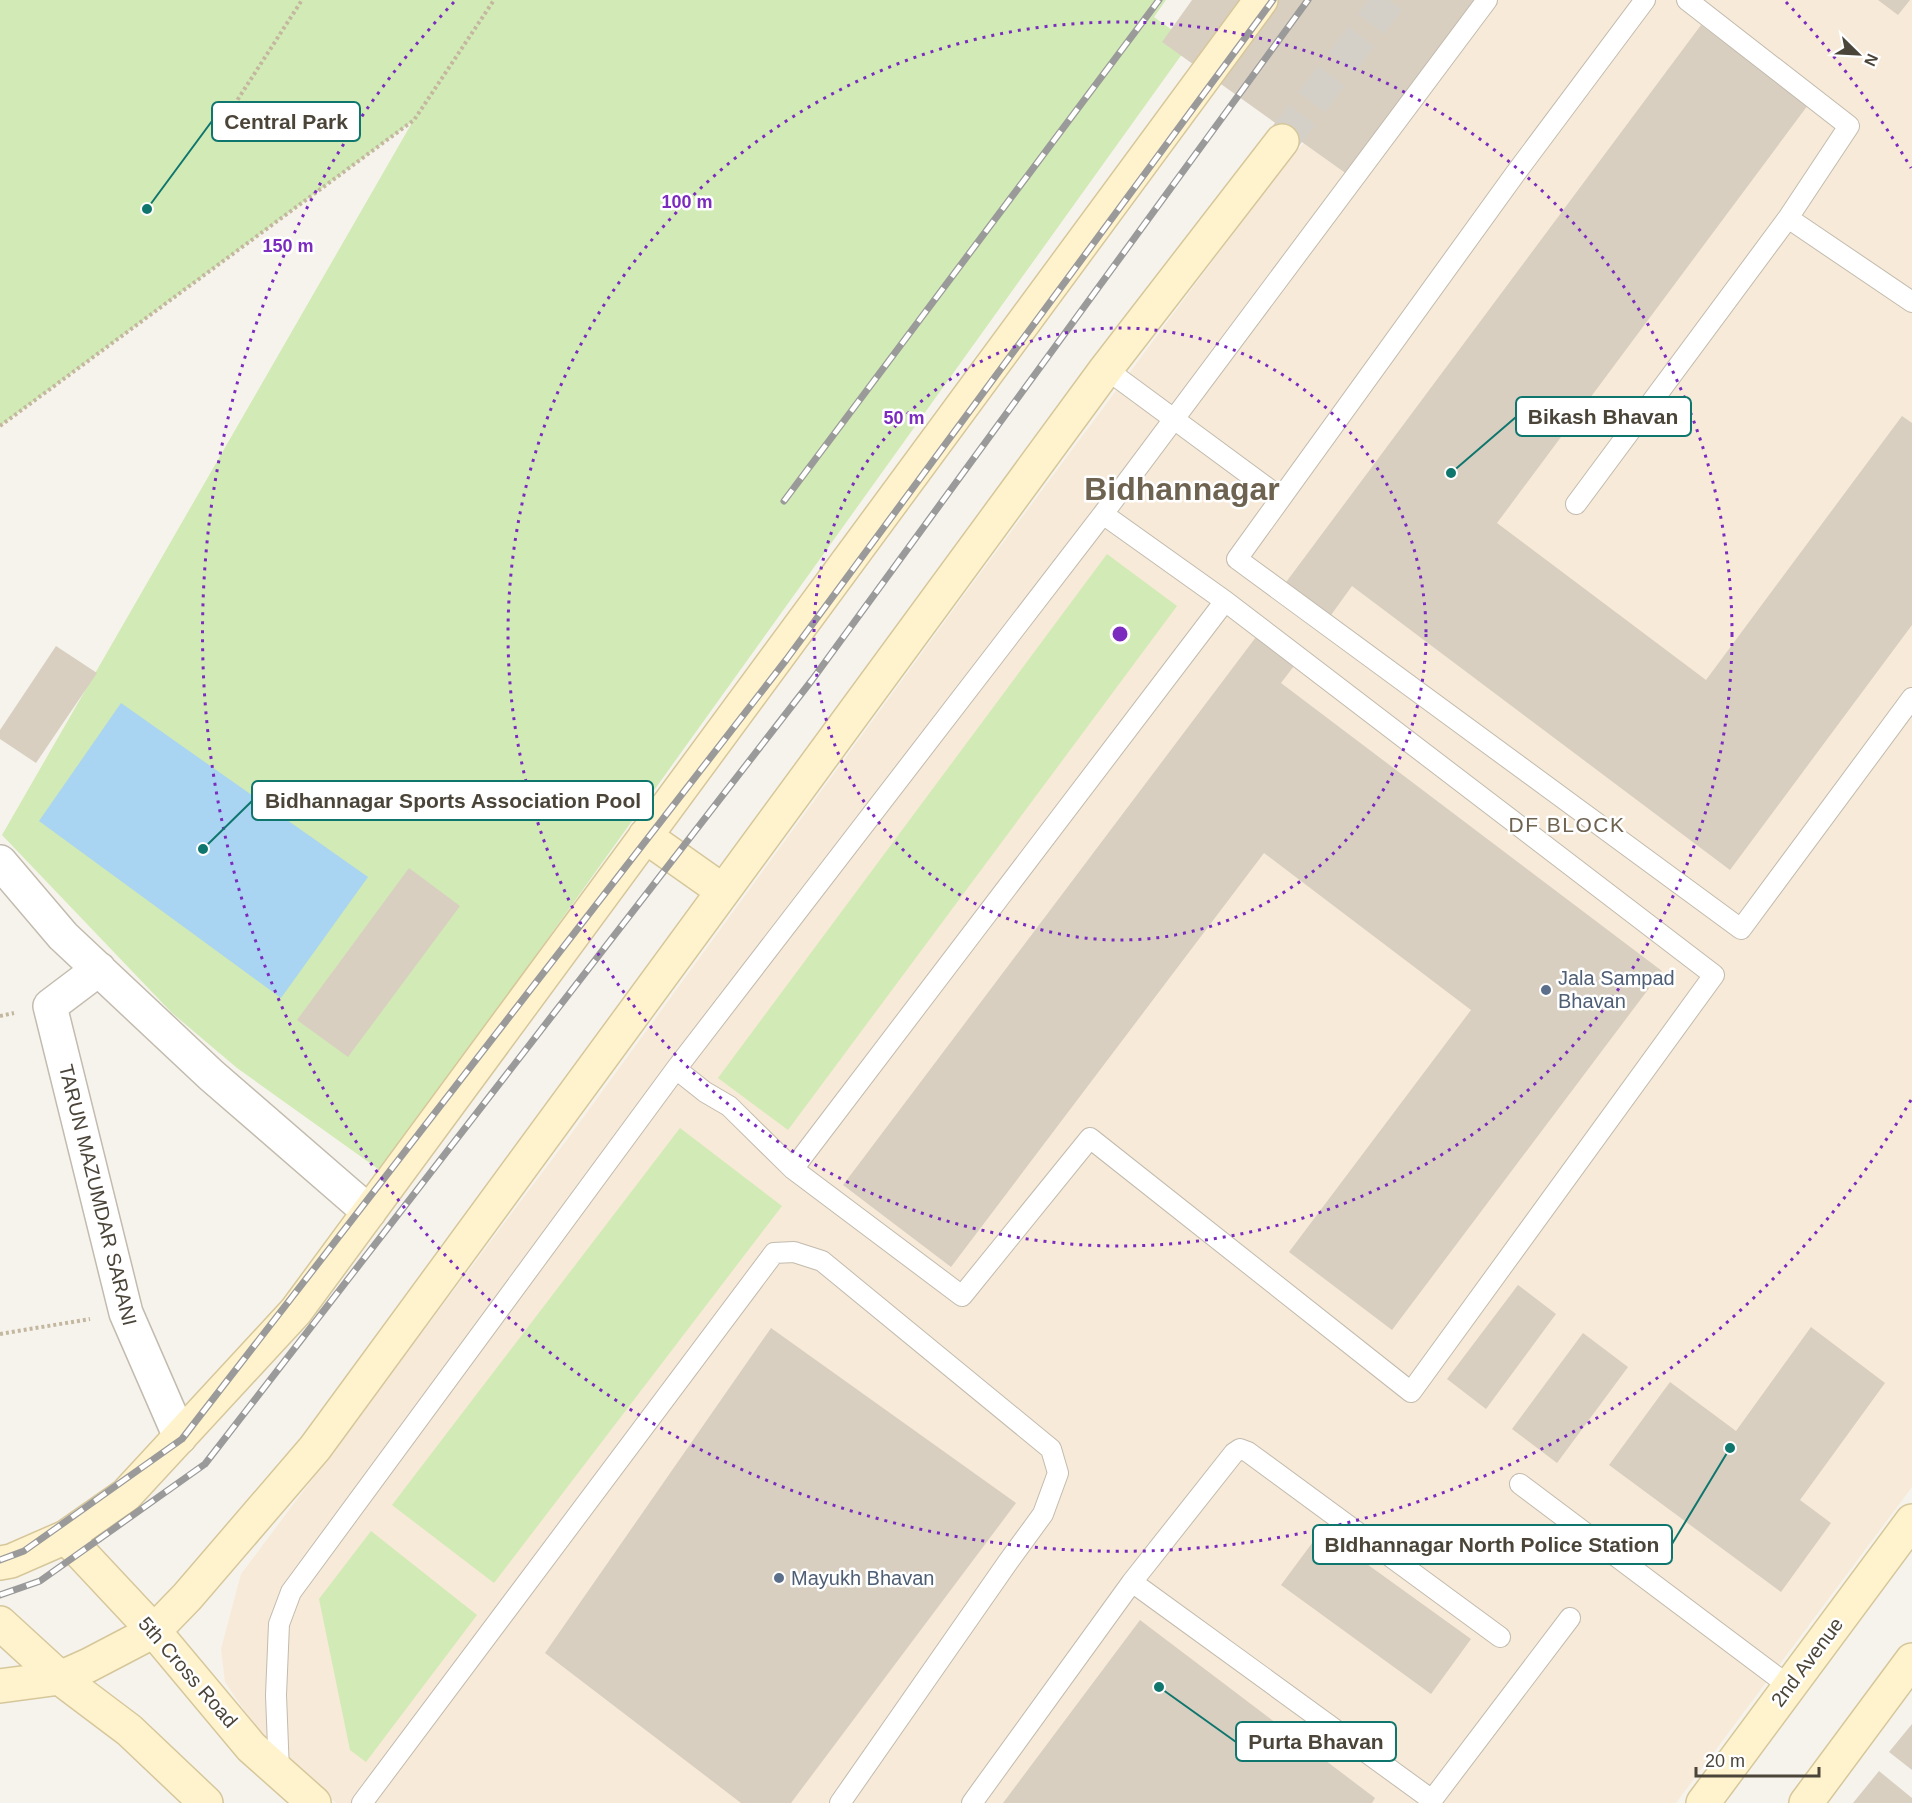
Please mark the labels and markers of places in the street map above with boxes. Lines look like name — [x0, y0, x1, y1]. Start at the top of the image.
callout: Central Park — [212, 102, 360, 141]
callout: Bikash Bhavan — [1516, 397, 1691, 436]
centre of rings — [1110, 624, 1130, 644]
callout: Bidhannagar Sports Association Pool — [252, 781, 653, 820]
place label: Jala Sampad Bhavan — [1558, 967, 1675, 1012]
marker: Jala Sampad Bhavan — [1539, 983, 1553, 997]
callout: BIdhannagar North Police Station — [1313, 1525, 1672, 1564]
place label: Mayukh Bhavan — [791, 1567, 934, 1589]
marker: Mayukh Bhavan — [772, 1571, 786, 1585]
callout: Purta Bhavan — [1236, 1722, 1396, 1761]

